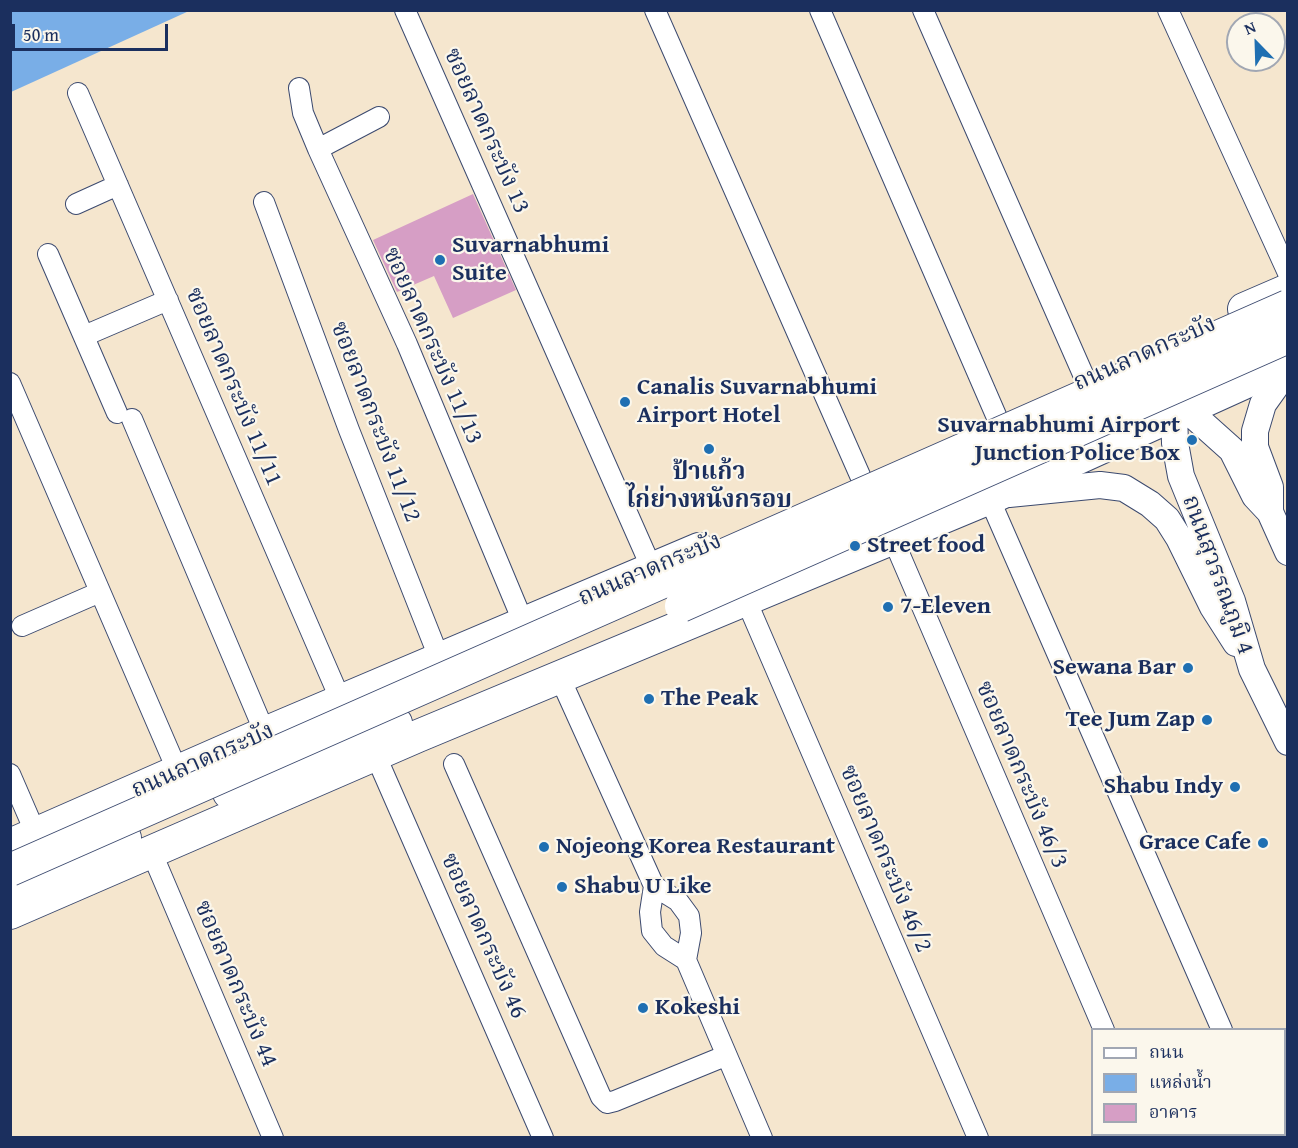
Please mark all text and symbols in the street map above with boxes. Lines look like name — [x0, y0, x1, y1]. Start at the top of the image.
scale bar — [15, 12, 171, 50]
north arrow — [1226, 12, 1286, 72]
text: N — [1240, 14, 1259, 40]
text: 50 m — [23, 21, 59, 48]
street label: ซอยลาดกระบัง 13 — [437, 44, 535, 218]
place label: Suvarnabhumi Suite — [452, 232, 609, 288]
street label: ซอยลาดกระบัง 11/13 — [376, 243, 488, 449]
marker: Suvarnabhumi Suite — [433, 253, 447, 267]
street label: ซอยลาดกระบัง 11/11 — [178, 284, 288, 490]
street label: ถนนลาดกระบัง — [1069, 310, 1221, 398]
street label: ซอยลาดกระบัง 11/12 — [324, 318, 426, 526]
place label: Canalis Suvarnabhumi Airport Hotel — [637, 374, 877, 430]
marker: Canalis Suvarnabhumi Airport Hotel — [618, 395, 632, 409]
place label: Suvarnabhumi Airport Junction Police Box — [937, 412, 1180, 468]
marker: Suvarnabhumi Airport Junction Police Box — [1185, 433, 1199, 447]
marker: ป้าแก้ว ไก่ย่างหนังกรอบ — [702, 442, 716, 456]
place label: ป้าแก้ว ไก่ย่างหนังกรอบ — [626, 459, 792, 515]
street label: ถนนสุวรรณภูมิ 4 — [1175, 491, 1259, 659]
street label: ถนนลาดกระบัง — [574, 527, 726, 613]
place label: Street food — [867, 532, 985, 560]
marker: Street food — [848, 539, 862, 553]
place label: 7-Eleven — [900, 593, 991, 621]
marker: 7-Eleven — [881, 600, 895, 614]
place label: Sewana Bar — [1052, 654, 1176, 682]
marker: Sewana Bar — [1181, 661, 1195, 675]
street label: ซอยลาดกระบัง 46/3 — [969, 677, 1073, 873]
place label: The Peak — [661, 685, 758, 713]
marker: The Peak — [642, 692, 656, 706]
place label: Tee Jum Zap — [1066, 706, 1195, 734]
marker: Tee Jum Zap — [1200, 713, 1214, 727]
street label: ถนนลาดกระบัง — [127, 717, 279, 805]
street label: ซอยลาดกระบัง 46/2 — [833, 761, 937, 957]
place label: Shabu Indy — [1103, 773, 1223, 801]
marker: Shabu Indy — [1228, 780, 1242, 794]
place label: Grace Cafe — [1139, 829, 1251, 857]
place label: Nojeong Korea Restaurant — [556, 833, 835, 861]
marker: Grace Cafe — [1256, 836, 1270, 850]
marker: Nojeong Korea Restaurant — [537, 840, 551, 854]
street label: ซอยลาดกระบัง 46 — [434, 849, 532, 1023]
place label: Shabu U Like — [574, 873, 712, 901]
marker: Shabu U Like — [555, 880, 569, 894]
street label: ซอยลาดกระบัง 44 — [187, 896, 283, 1072]
place label: Kokeshi — [655, 994, 740, 1022]
marker: Kokeshi — [636, 1001, 650, 1015]
legend — [1091, 1028, 1286, 1136]
text: ถนน — [1149, 1038, 1184, 1065]
text: แหล่งน้ำ — [1149, 1068, 1212, 1095]
text: อาคาร — [1149, 1098, 1198, 1125]

